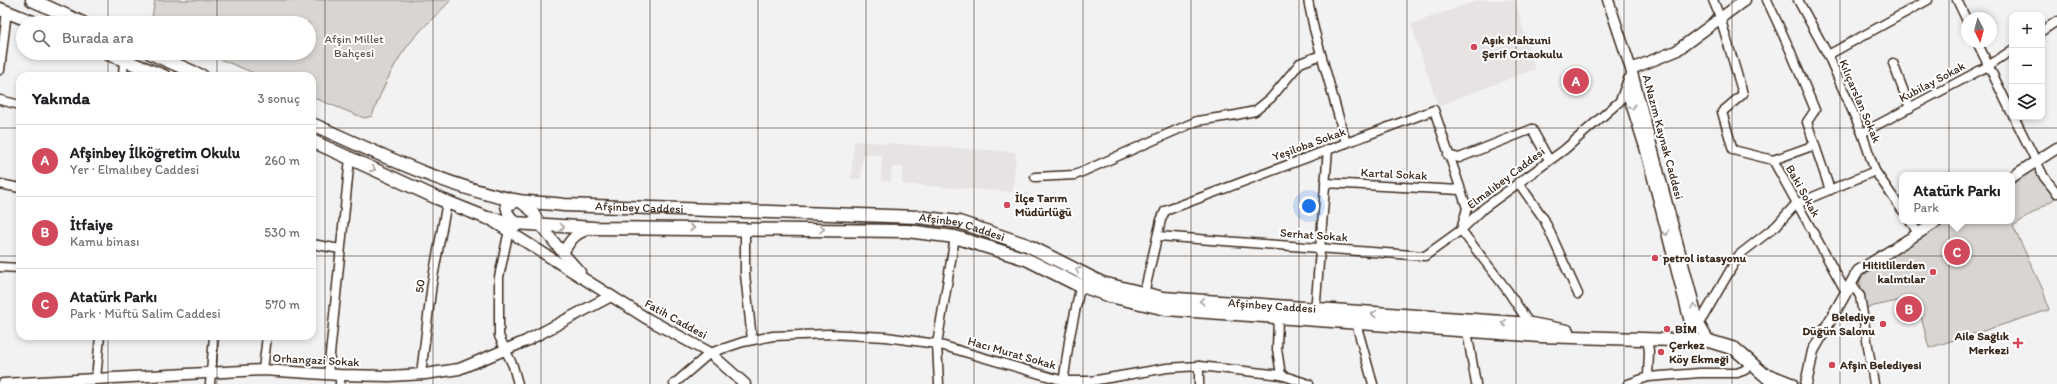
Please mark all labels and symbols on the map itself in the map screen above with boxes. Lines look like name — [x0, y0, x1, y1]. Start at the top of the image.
north arrow — [1961, 12, 1997, 48]
park label: Afşin Millet Bahçesi — [324, 32, 384, 60]
place label: Aşık Mahzuni Şerif Ortaokulu — [1481, 33, 1563, 62]
marker: Aşık Mahzuni Şerif Ortaokulu — [1469, 42, 1479, 52]
street label: Kılıçarslan Sokak — [1836, 57, 1884, 146]
street label: Kubilay Sokak — [1897, 59, 1967, 105]
pin: A — [1563, 66, 1589, 96]
street label: A.Nazım Kaynak Caddesi — [1640, 73, 1686, 201]
one-way arrow — [1627, 104, 1636, 111]
street label: Yeşiloba Sokak — [1270, 124, 1348, 164]
street label: Elmalıbey Caddesi — [1464, 144, 1548, 212]
street label: Baki Sokak — [1783, 163, 1823, 220]
one-way arrow — [368, 164, 376, 172]
street label: Kartal Sokak — [1360, 165, 1428, 183]
place label: İlçe Tarım Müdürlüğü — [1015, 191, 1072, 220]
your location — [1299, 196, 1319, 216]
street label: Afşinbey Caddesi — [595, 199, 684, 216]
marker: İlçe Tarım Müdürlüğü — [1002, 200, 1012, 210]
street label: Afşinbey Caddesi — [918, 210, 1007, 244]
one-way arrow — [559, 222, 565, 231]
one-way arrow — [689, 224, 695, 232]
one-way arrow — [819, 225, 825, 233]
street label: Serhat Sokak — [1280, 226, 1348, 244]
one-way arrow — [1661, 229, 1670, 236]
pin: C — [1944, 237, 1970, 267]
place label: petrol istasyonu — [1662, 251, 1747, 266]
marker: petrol istasyonu — [1650, 253, 1660, 263]
place label: Hititlilerden kalıntılar — [1862, 258, 1925, 286]
one-way arrow — [1074, 267, 1082, 275]
marker: Hititlilerden kalıntılar — [1928, 267, 1938, 277]
street label: 50 — [412, 278, 428, 294]
pin: B — [1896, 294, 1922, 324]
street label: Fatih Caddesi — [642, 296, 710, 342]
street label: Afşinbey Caddesi — [1227, 296, 1316, 316]
one-way arrow — [1199, 297, 1206, 306]
one-way arrow — [1691, 302, 1699, 309]
one-way arrow — [1371, 310, 1377, 318]
place label: Belediye Düğün Salonu — [1802, 310, 1875, 339]
one-way arrow — [1501, 318, 1507, 327]
marker: Belediye Düğün Salonu — [1878, 319, 1888, 329]
place label: BİM — [1675, 322, 1697, 336]
marker: BİM — [1662, 324, 1672, 334]
place label: Aile Sağlık Merkezi — [1954, 329, 2010, 357]
street label: Hacı Murat Sokak — [966, 334, 1059, 373]
marker: Aile Sağlık Merkezi — [2012, 337, 2024, 349]
place label: Çerkez Köy Ekmeği — [1669, 338, 1729, 367]
marker: Çerkez Köy Ekmeği — [1656, 347, 1666, 357]
street label: Orhangazi Sokak — [272, 351, 361, 369]
place label: Afşin Belediyesi — [1839, 358, 1922, 373]
marker: Afşin Belediyesi — [1827, 360, 1837, 370]

